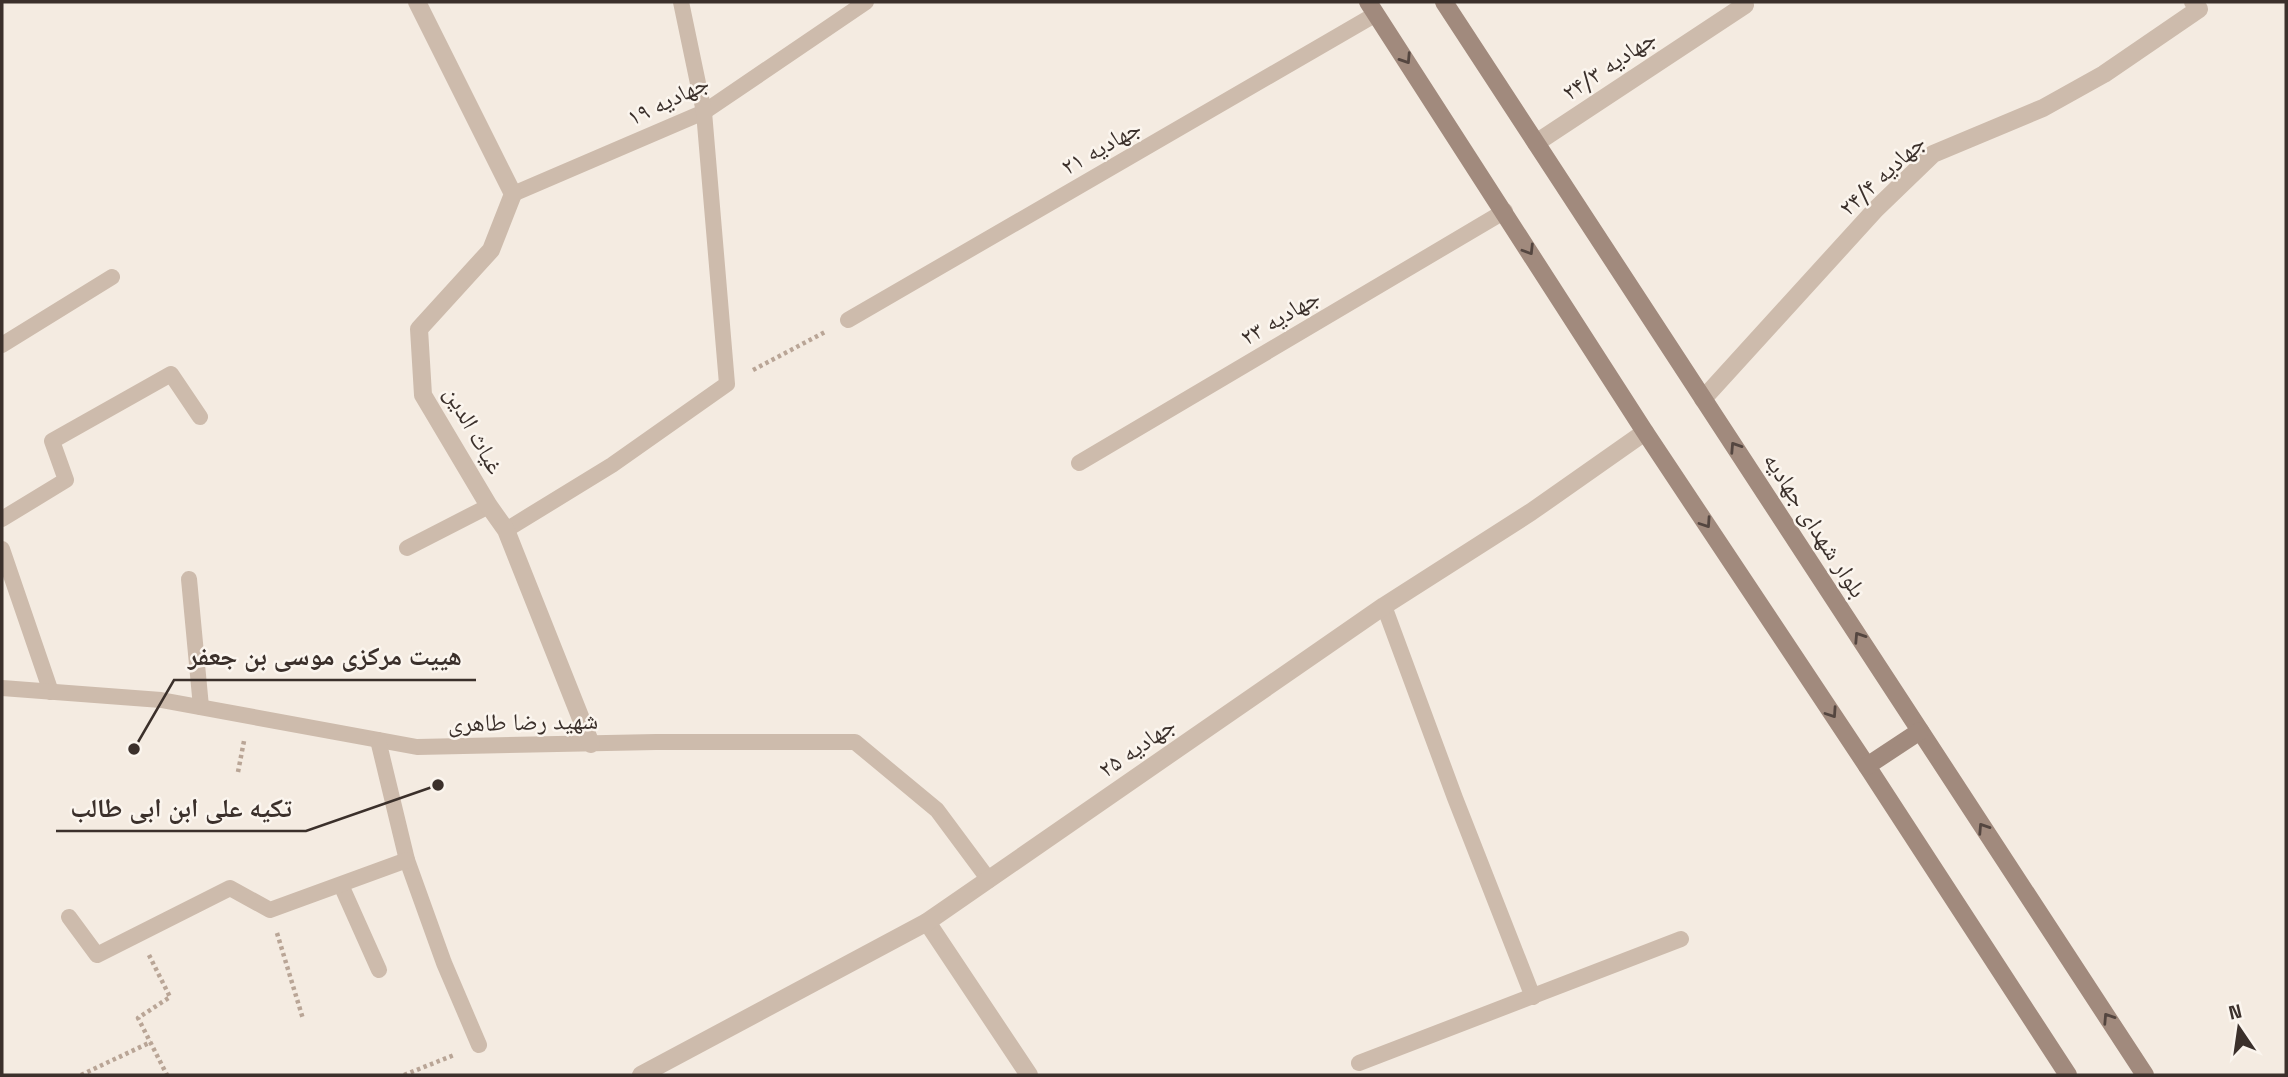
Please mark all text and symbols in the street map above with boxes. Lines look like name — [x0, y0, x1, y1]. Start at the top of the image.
street label: جهادیه ۲۴/۳ — [1556, 22, 1662, 107]
one-way arrow — [1397, 51, 1410, 64]
street label: جهادیه ۱۹ — [622, 66, 714, 133]
street label: جهادیه ۲۱ — [1055, 111, 1146, 182]
street label: جهادیه ۲۴/۴ — [1832, 127, 1931, 222]
one-way arrow — [1521, 242, 1534, 255]
street label: جهادیه ۲۳ — [1234, 281, 1325, 352]
street label: غیاث الدین — [438, 380, 511, 479]
one-way arrow — [1730, 441, 1743, 454]
street label: بلوار شهدای جهادیه — [1757, 446, 1874, 603]
one-way arrow — [1697, 516, 1710, 529]
one-way arrow — [1854, 632, 1867, 645]
callout: هییت مرکزی موسی بن جعفر — [174, 633, 476, 680]
text: هییت مرکزی موسی بن جعفر — [187, 639, 462, 673]
street label: شهید رضا طاهری — [448, 705, 598, 738]
one-way arrow — [1823, 705, 1836, 718]
street label: جهادیه ۲۵ — [1092, 709, 1181, 784]
callout: تکیه علی ابن ابی طالب — [56, 784, 306, 831]
text: تکیه علی ابن ابی طالب — [70, 791, 292, 825]
one-way arrow — [1978, 822, 1991, 835]
north arrow — [2204, 993, 2274, 1063]
text: N — [2226, 998, 2244, 1026]
one-way arrow — [2103, 1013, 2116, 1026]

